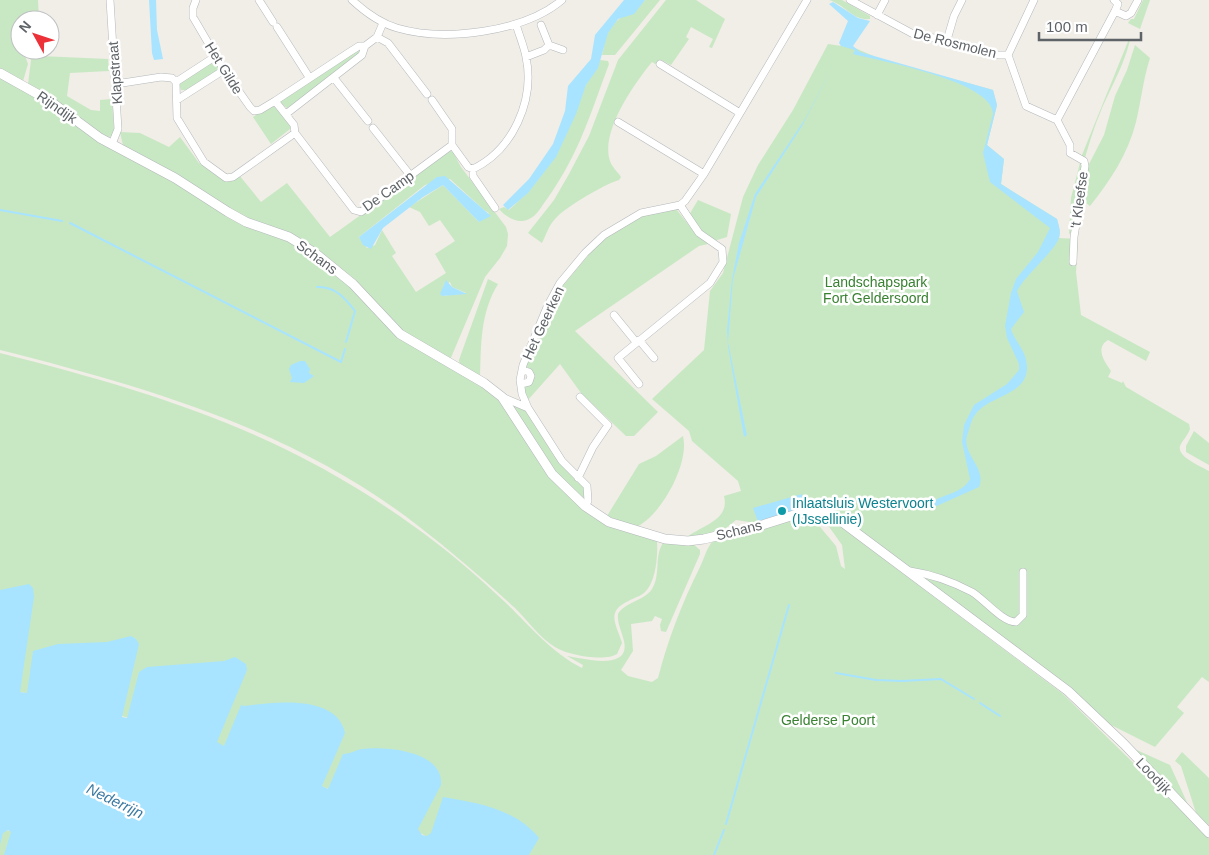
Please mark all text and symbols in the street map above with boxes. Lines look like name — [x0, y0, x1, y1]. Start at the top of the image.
north arrow — [10, 10, 60, 60]
scale bar — [1039, 10, 1142, 42]
text: N — [16, 18, 34, 36]
text: 100 m — [1046, 18, 1088, 35]
street label: De Rosmolen — [912, 25, 998, 61]
street label: Het Gilde — [202, 39, 246, 97]
street label: Klapstraat — [105, 41, 125, 105]
street label: Rijndijk — [34, 88, 81, 127]
street label: De Camp — [359, 167, 417, 215]
street label: 't Kleefse — [1067, 170, 1091, 229]
street label: Schans — [293, 237, 341, 277]
park label: Landschapspark Fort Geldersoord — [823, 274, 929, 306]
street label: Het Geerken — [519, 284, 567, 362]
place label: Inlaatsluis Westervoort (IJssellinie) — [792, 495, 933, 527]
marker: Inlaatsluis Westervoort (IJssellinie) — [776, 505, 788, 517]
street label: Schans — [714, 517, 764, 543]
park label: Gelderse Poort — [781, 712, 875, 728]
street label: Loodijk — [1133, 754, 1176, 798]
water label: Nederrijn — [84, 780, 146, 822]

